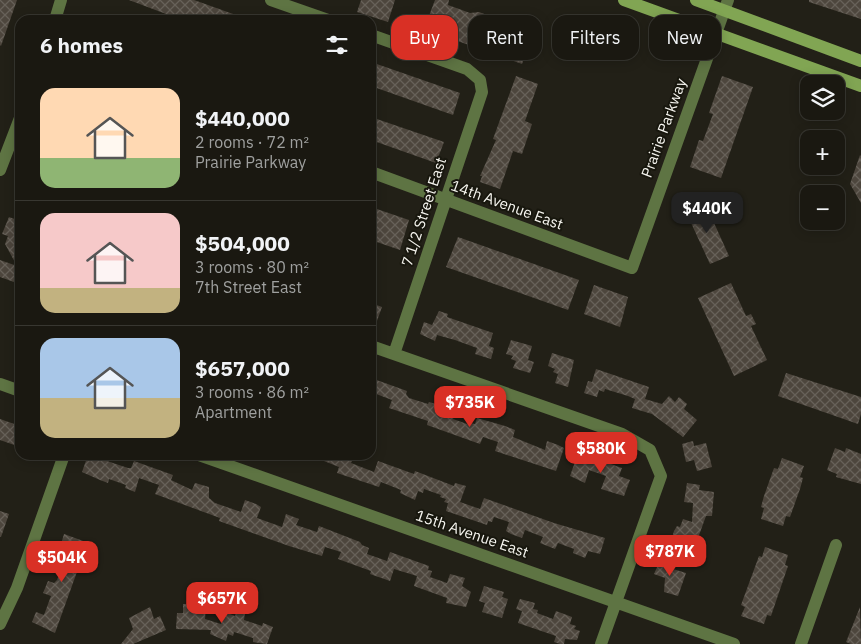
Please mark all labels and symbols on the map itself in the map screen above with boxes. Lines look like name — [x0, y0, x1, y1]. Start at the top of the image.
street label: Prairie Parkway — [637, 75, 690, 180]
street label: 7 1/2 Street East — [397, 155, 450, 269]
street label: 14th Avenue East — [448, 175, 566, 234]
pin: $440K — [672, 192, 742, 234]
pin: $735K — [435, 386, 505, 428]
pin: $580K — [566, 432, 636, 474]
street label: 15th Avenue East — [413, 505, 531, 562]
pin: $787K — [635, 534, 705, 577]
pin: $504K — [27, 540, 97, 583]
pin: $657K — [187, 582, 257, 624]

